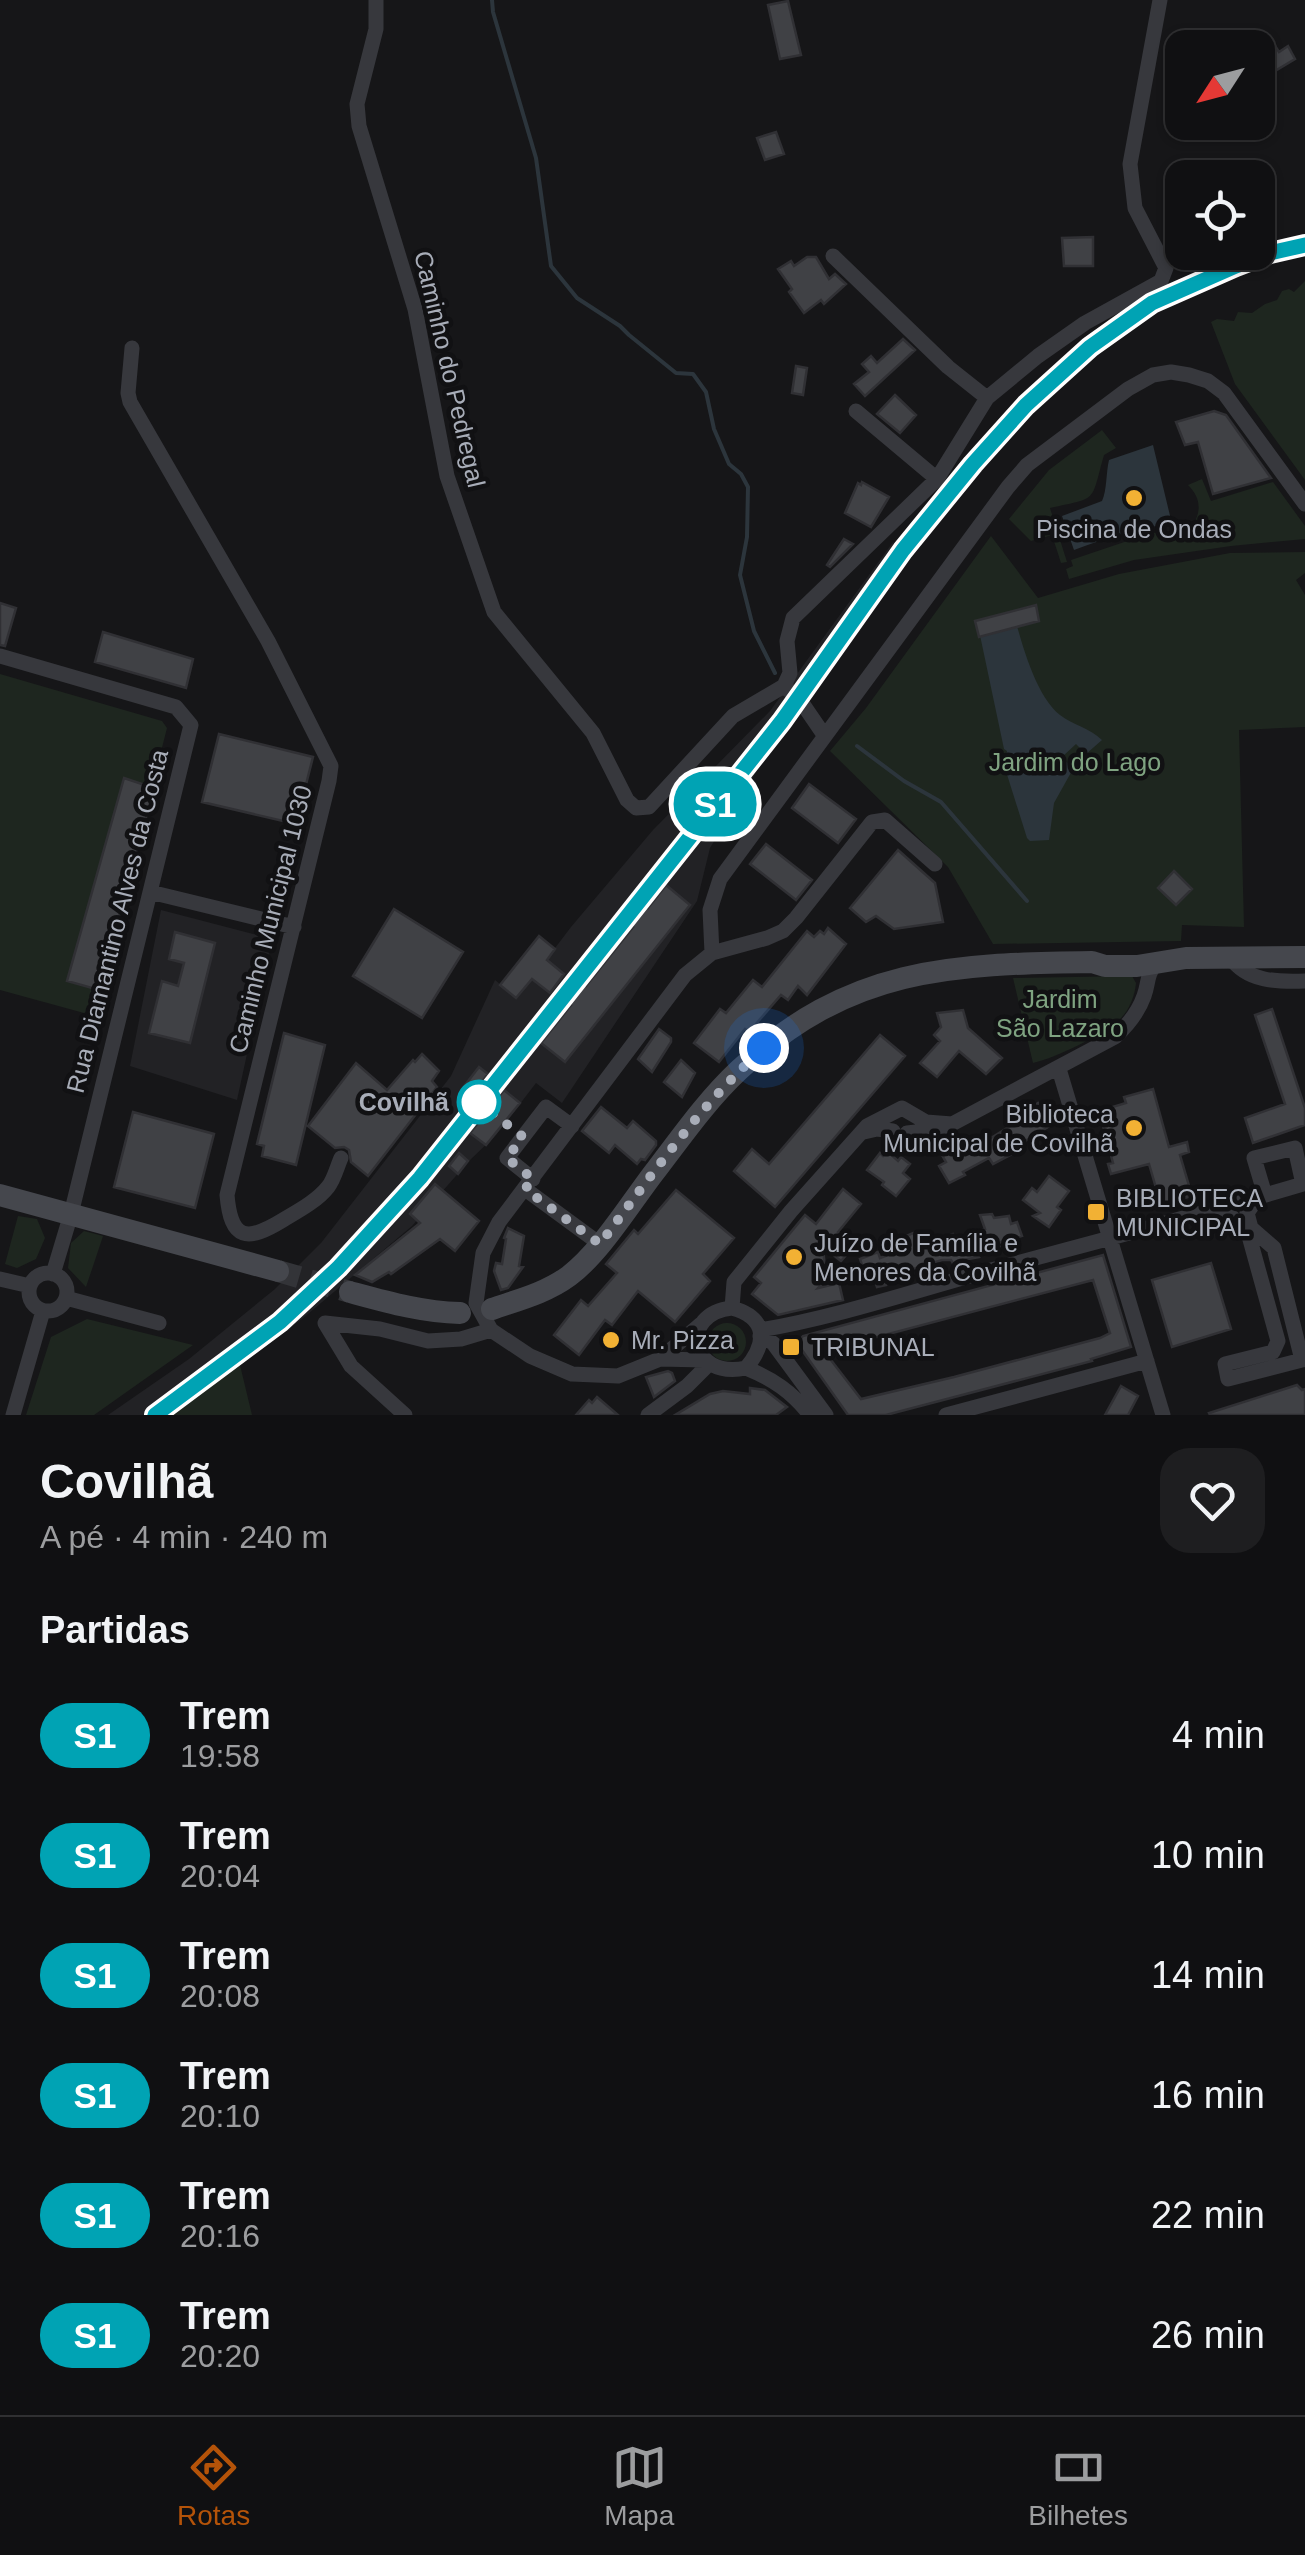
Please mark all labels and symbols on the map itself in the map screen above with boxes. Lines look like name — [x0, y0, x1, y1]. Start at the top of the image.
north arrow — [1165, 30, 1275, 140]
street label: Caminho do Pedregal — [409, 248, 491, 490]
marker: Piscina de Ondas — [1123, 487, 1145, 509]
place label: Piscina de Ondas — [1036, 515, 1232, 543]
street label: Rua Diamantino Alves da Costa — [61, 746, 173, 1096]
park label: Jardim do Lago — [989, 748, 1161, 776]
line badge: S1 — [670, 772, 760, 836]
street label: Caminho Municipal 1030 — [223, 782, 317, 1056]
park label: Jardim São Lazaro — [996, 985, 1124, 1042]
your location — [739, 1023, 789, 1073]
marker: Covilhã — [458, 1081, 500, 1123]
place label: Covilhã — [359, 1088, 449, 1116]
place label: Biblioteca Municipal de Covilhã — [883, 1100, 1114, 1157]
marker: Biblioteca Municipal de Covilhã — [1123, 1117, 1145, 1139]
place label: BIBLIOTECA MUNICIPAL — [1116, 1184, 1264, 1241]
marker: BIBLIOTECA MUNICIPAL — [1085, 1201, 1107, 1223]
place label: Juízo de Família e Menores da Covilhã — [814, 1229, 1036, 1286]
marker: Juízo de Família e Menores da Covilhã — [783, 1246, 805, 1268]
place label: Mr. Pizza — [631, 1326, 734, 1354]
marker: Mr. Pizza — [600, 1329, 622, 1351]
place label: TRIBUNAL — [811, 1333, 935, 1361]
marker: TRIBUNAL — [780, 1336, 802, 1358]

